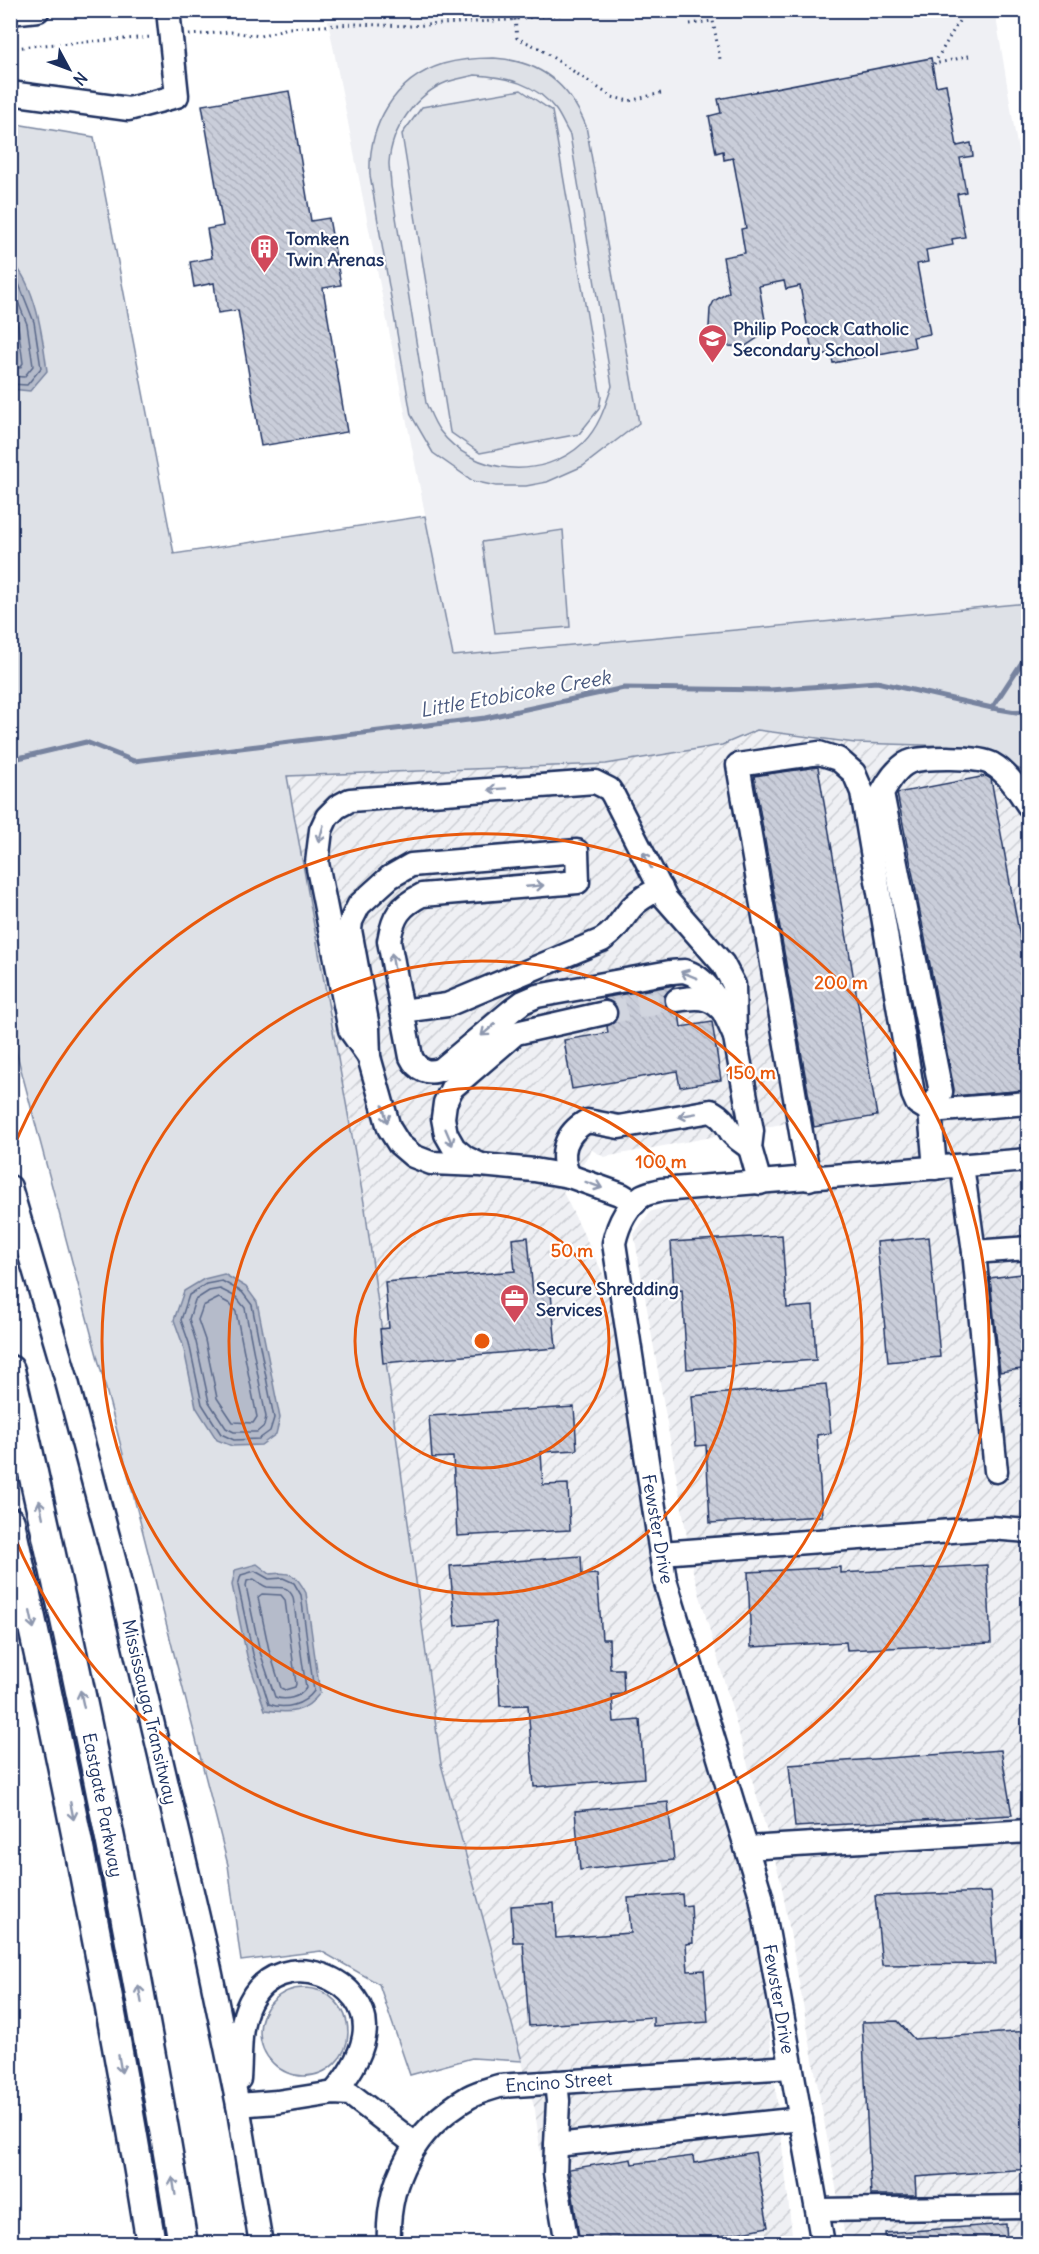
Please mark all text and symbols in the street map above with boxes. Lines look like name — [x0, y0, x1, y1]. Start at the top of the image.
north arrow — [39, 39, 99, 99]
text: N — [69, 68, 91, 90]
place label: Tomken Twin Arenas — [286, 227, 384, 271]
building icon: Tomken Twin Arenas — [249, 232, 281, 274]
place label: Philip Pocock Catholic Secondary School — [733, 317, 909, 361]
school or university icon: Philip Pocock Catholic Secondary School — [696, 322, 728, 364]
water label: Little Etobicoke Creek — [418, 664, 614, 722]
one-way arrow — [488, 784, 508, 795]
one-way arrow — [315, 824, 326, 843]
one-way arrow — [641, 852, 652, 870]
one-way arrow — [525, 880, 545, 891]
one-way arrow — [387, 953, 398, 972]
one-way arrow — [681, 969, 699, 980]
text: 200 m — [814, 971, 868, 994]
one-way arrow — [481, 1023, 496, 1037]
text: 150 m — [726, 1061, 776, 1084]
one-way arrow — [379, 1104, 391, 1123]
one-way arrow — [677, 1110, 697, 1121]
one-way arrow — [444, 1127, 455, 1145]
text: 100 m — [636, 1150, 687, 1173]
one-way arrow — [584, 1180, 603, 1191]
text: 50 m — [551, 1239, 593, 1262]
place label: Secure Shredding Services — [536, 1277, 679, 1321]
office icon: Secure Shredding Services — [499, 1282, 531, 1324]
centre of rings — [472, 1331, 492, 1351]
street label: Fewster Drive — [637, 1472, 679, 1586]
one-way arrow — [35, 1499, 46, 1519]
one-way arrow — [27, 1610, 38, 1629]
street label: Mississauga Transitway — [117, 1617, 183, 1807]
one-way arrow — [76, 1690, 87, 1710]
street label: Eastgate Parkway — [78, 1731, 128, 1879]
one-way arrow — [67, 1801, 78, 1820]
street label: Fewster Drive — [758, 1942, 800, 2056]
one-way arrow — [134, 1984, 145, 2004]
one-way arrow — [115, 2054, 126, 2074]
street label: Encino Street — [505, 2067, 613, 2097]
one-way arrow — [168, 2176, 179, 2196]

